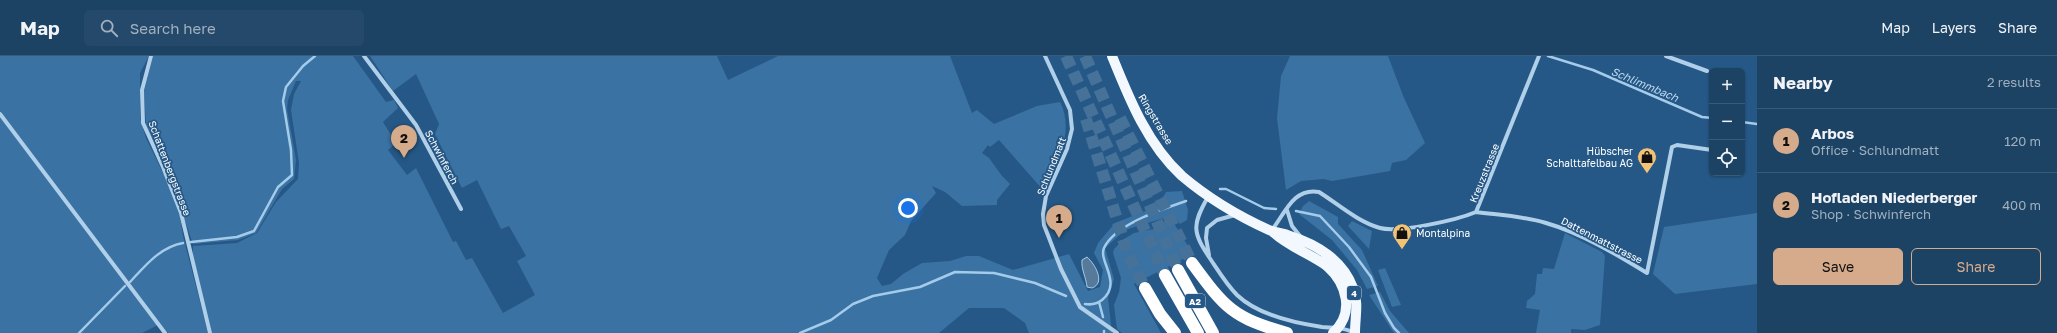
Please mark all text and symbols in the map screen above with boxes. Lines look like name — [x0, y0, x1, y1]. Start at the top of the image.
search box — [84, 10, 364, 46]
text: Map — [20, 16, 60, 39]
icon: search — [98, 17, 120, 39]
text: Search here — [130, 19, 216, 37]
text: Map — [1881, 19, 1910, 36]
text: Layers — [1932, 19, 1976, 36]
text: Share — [1998, 19, 2037, 36]
water label: Schlimmbach — [1610, 64, 1682, 104]
map controls — [1709, 68, 1745, 176]
button: + — [1709, 68, 1745, 104]
text: Nearby — [1773, 72, 1833, 93]
text: 2 results — [1987, 74, 2041, 90]
street label: Ringstrasse — [1136, 92, 1176, 147]
button: − — [1709, 104, 1745, 140]
street label: Schattenbergstrasse — [146, 119, 194, 217]
text: Arbos — [1811, 124, 1854, 142]
pin: 2 — [391, 125, 417, 158]
street label: Schwinferch — [423, 128, 461, 186]
text: 1 — [1783, 133, 1789, 149]
text: 120 m — [2004, 133, 2041, 149]
street label: Schlundmatt — [1034, 135, 1068, 197]
button: locate — [1709, 140, 1745, 176]
street label: Kreuzstrasse — [1467, 141, 1501, 204]
text: Office · Schlundmatt — [1811, 142, 1939, 158]
place label: Hübscher Schalttafelbau AG — [1546, 145, 1633, 169]
shop icon: Hübscher Schalttafelbau AG — [1636, 146, 1658, 174]
text: Hofladen Niederberger — [1811, 188, 1977, 206]
text: 2 — [1782, 197, 1790, 213]
text: 400 m — [2002, 197, 2041, 213]
your location — [898, 198, 918, 218]
pin: 1 — [1046, 205, 1072, 238]
text: Shop · Schwinferch — [1811, 206, 1931, 222]
street label: Dattenmattstrasse — [1559, 214, 1645, 266]
shop icon: Montalpina — [1391, 222, 1413, 250]
place label: Montalpina — [1416, 227, 1470, 239]
button: Save — [1773, 248, 1903, 285]
button: Share — [1911, 248, 2041, 285]
road number: 4 — [1347, 286, 1361, 300]
road number: A2 — [1185, 294, 1205, 308]

